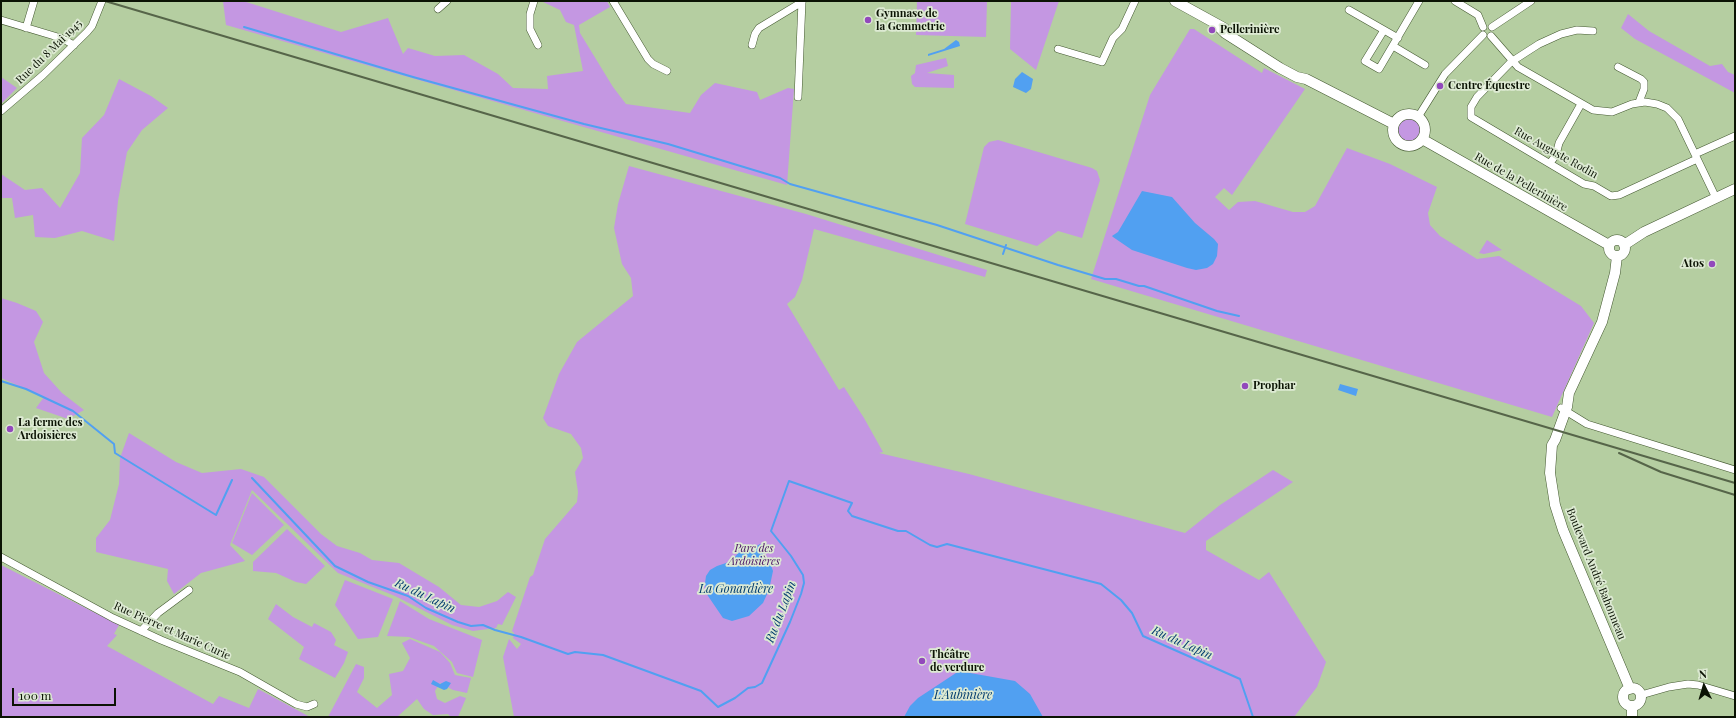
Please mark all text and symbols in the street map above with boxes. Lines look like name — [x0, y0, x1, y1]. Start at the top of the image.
place label: Gymnase de la Gemmetrie — [876, 7, 945, 33]
marker: Gymnase de la Gemmetrie — [863, 15, 873, 25]
street label: Rue du 8 Mai 1945 — [13, 17, 85, 87]
place label: Pellerinière — [1220, 23, 1280, 37]
marker: Pellerinière — [1207, 25, 1217, 35]
place label: Centre Équestre — [1448, 79, 1530, 93]
marker: Centre Équestre — [1435, 81, 1445, 91]
street label: Rue Auguste Rodin — [1512, 125, 1600, 181]
street label: Rue de la Pellerinière — [1472, 150, 1570, 214]
place label: Atos — [1682, 257, 1704, 271]
marker: Atos — [1707, 259, 1717, 269]
place label: Prophar — [1253, 379, 1295, 393]
marker: Prophar — [1240, 381, 1250, 391]
place label: La ferme des Ardoisières — [18, 416, 83, 442]
marker: La ferme des Ardoisières — [5, 424, 15, 434]
street label: Boulevard André Bahonneau — [1564, 506, 1628, 642]
park label: Parc des Ardoisières — [728, 542, 780, 568]
water label: Ru du Lapin — [393, 576, 457, 616]
water label: Ru du Lapin — [763, 579, 799, 645]
water label: La Gonardière — [699, 582, 773, 596]
street label: Rue Pierre et Marie Curie — [112, 599, 232, 663]
water label: Ru du Lapin — [1150, 623, 1214, 663]
place label: Théâtre de verdure — [930, 648, 984, 674]
marker: Théâtre de verdure — [917, 656, 927, 666]
north arrow — [1684, 666, 1724, 706]
text: N — [1698, 666, 1708, 681]
scale bar — [14, 680, 118, 706]
text: 100 m — [19, 687, 51, 703]
water label: L'Aubinière — [934, 688, 992, 702]

